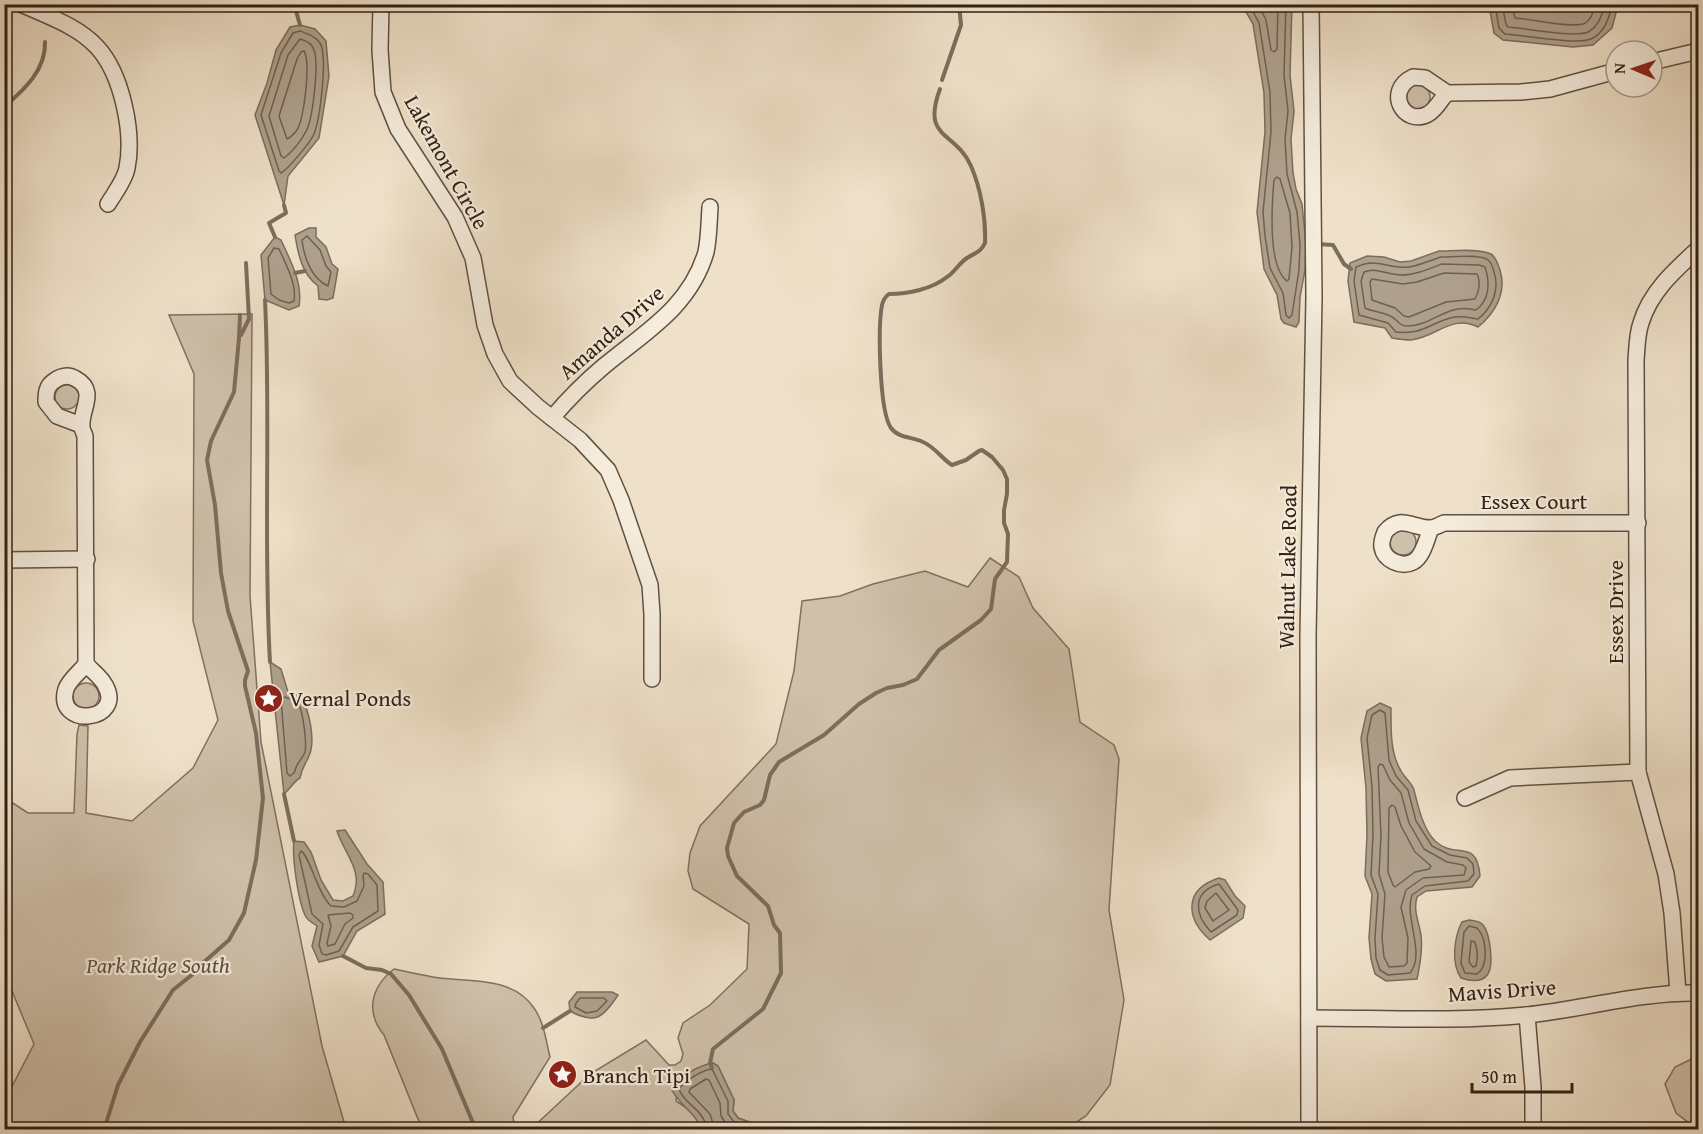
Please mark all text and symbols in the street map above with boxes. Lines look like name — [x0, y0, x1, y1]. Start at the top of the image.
north arrow — [1604, 39, 1664, 99]
text: N — [1607, 62, 1631, 74]
street label: Lakemont Circle — [397, 89, 497, 235]
street label: Amanda Drive — [551, 277, 671, 387]
street label: Walnut Lake Road — [1270, 484, 1304, 649]
street label: Essex Court — [1481, 485, 1588, 517]
street label: Essex Drive — [1599, 560, 1631, 664]
place icon: Vernal Ponds — [252, 682, 284, 714]
place label: Vernal Ponds — [289, 682, 411, 714]
park label: Park Ridge South — [85, 949, 230, 981]
street label: Mavis Drive — [1447, 970, 1557, 1010]
scale bar — [1472, 1056, 1572, 1094]
place icon: Branch Tipi — [546, 1059, 578, 1091]
place label: Branch Tipi — [583, 1059, 690, 1091]
text: 50 m — [1481, 1063, 1517, 1090]

